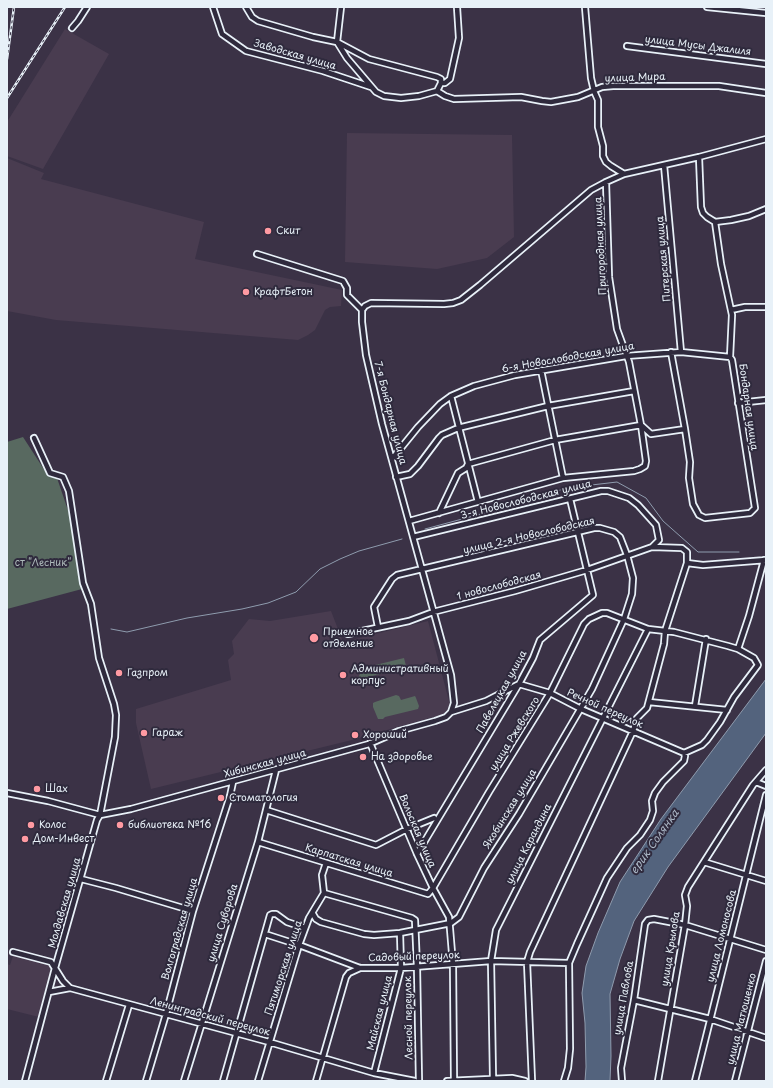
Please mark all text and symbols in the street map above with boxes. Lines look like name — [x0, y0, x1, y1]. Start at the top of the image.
street label: улица Мусы Джалиля — [644, 34, 752, 58]
street label: Заводская улица — [252, 38, 338, 72]
street label: улица Мира — [604, 71, 666, 85]
street label: Пригородная улица — [592, 197, 610, 295]
street label: Питерская улица — [654, 216, 674, 302]
place label: Скит — [276, 225, 300, 237]
marker: Скит — [263, 226, 273, 236]
place label: КрафтБетон — [254, 286, 313, 298]
marker: КрафтБетон — [241, 287, 251, 297]
street label: 6-я Новослободская улица — [501, 340, 635, 376]
street label: 7-я Бондарная улица — [371, 360, 409, 466]
street label: Бондарная улица — [736, 363, 760, 451]
street label: 3-я Новослободская улица — [459, 478, 593, 522]
street label: улица 2-я Новослободская — [462, 515, 596, 557]
park label: ст "Лесник" — [15, 557, 71, 569]
street label: 1 новослободская — [455, 569, 543, 603]
place label: Приемное отделение — [323, 626, 373, 650]
marker: Приемное отделение — [308, 632, 320, 644]
street label: Павелецкая улица — [474, 649, 530, 735]
place label: Административный корпус — [351, 663, 449, 686]
place label: Газпром — [127, 667, 168, 679]
marker: Газпром — [114, 668, 124, 678]
marker: Административный корпус — [338, 670, 348, 680]
street label: Речной переулок — [565, 687, 645, 731]
street label: улица Ржевского — [487, 695, 543, 773]
place label: Гараж — [152, 727, 183, 739]
marker: Гараж — [139, 728, 149, 738]
place label: Хороший — [363, 729, 407, 741]
marker: Хороший — [350, 730, 360, 740]
street label: Хибинская улица — [223, 747, 307, 781]
place label: На здоровье — [371, 751, 433, 763]
marker: На здоровье — [358, 752, 368, 762]
street label: Якобинская улица — [481, 767, 539, 851]
place label: Шах — [45, 783, 68, 795]
marker: Шах — [32, 784, 42, 794]
place label: Стоматология — [229, 792, 298, 804]
street label: Вольская улица — [396, 792, 438, 870]
marker: Стоматология — [216, 793, 226, 803]
street label: улица Карандина — [504, 802, 554, 886]
water label: ерик Солянка — [628, 807, 682, 877]
place label: Колос — [39, 819, 66, 831]
place label: библиотека №16 — [128, 819, 211, 831]
marker: Колос — [26, 820, 36, 830]
marker: библиотека №16 — [115, 820, 125, 830]
place label: Дом-Инвест — [33, 833, 94, 845]
marker: Дом-Инвест — [20, 834, 30, 844]
street label: Карпатская улица — [304, 842, 394, 880]
street label: Молдавская улица — [46, 856, 84, 950]
street label: Волгоградская улица — [160, 876, 200, 982]
street label: улица Суворова — [205, 882, 241, 964]
street label: улица Ломоносова — [705, 889, 739, 983]
street label: улица Крылова — [659, 911, 683, 987]
street label: Пятиморская улица — [263, 919, 305, 1017]
street label: Садовый переулок — [368, 949, 460, 965]
street label: улица Павлова — [612, 960, 636, 1036]
street label: улица Матюшенко — [725, 972, 759, 1066]
street label: Майская улица — [365, 974, 395, 1052]
street label: Лесной переулок — [402, 976, 416, 1060]
street label: Ленинградский переулок — [149, 995, 271, 1039]

